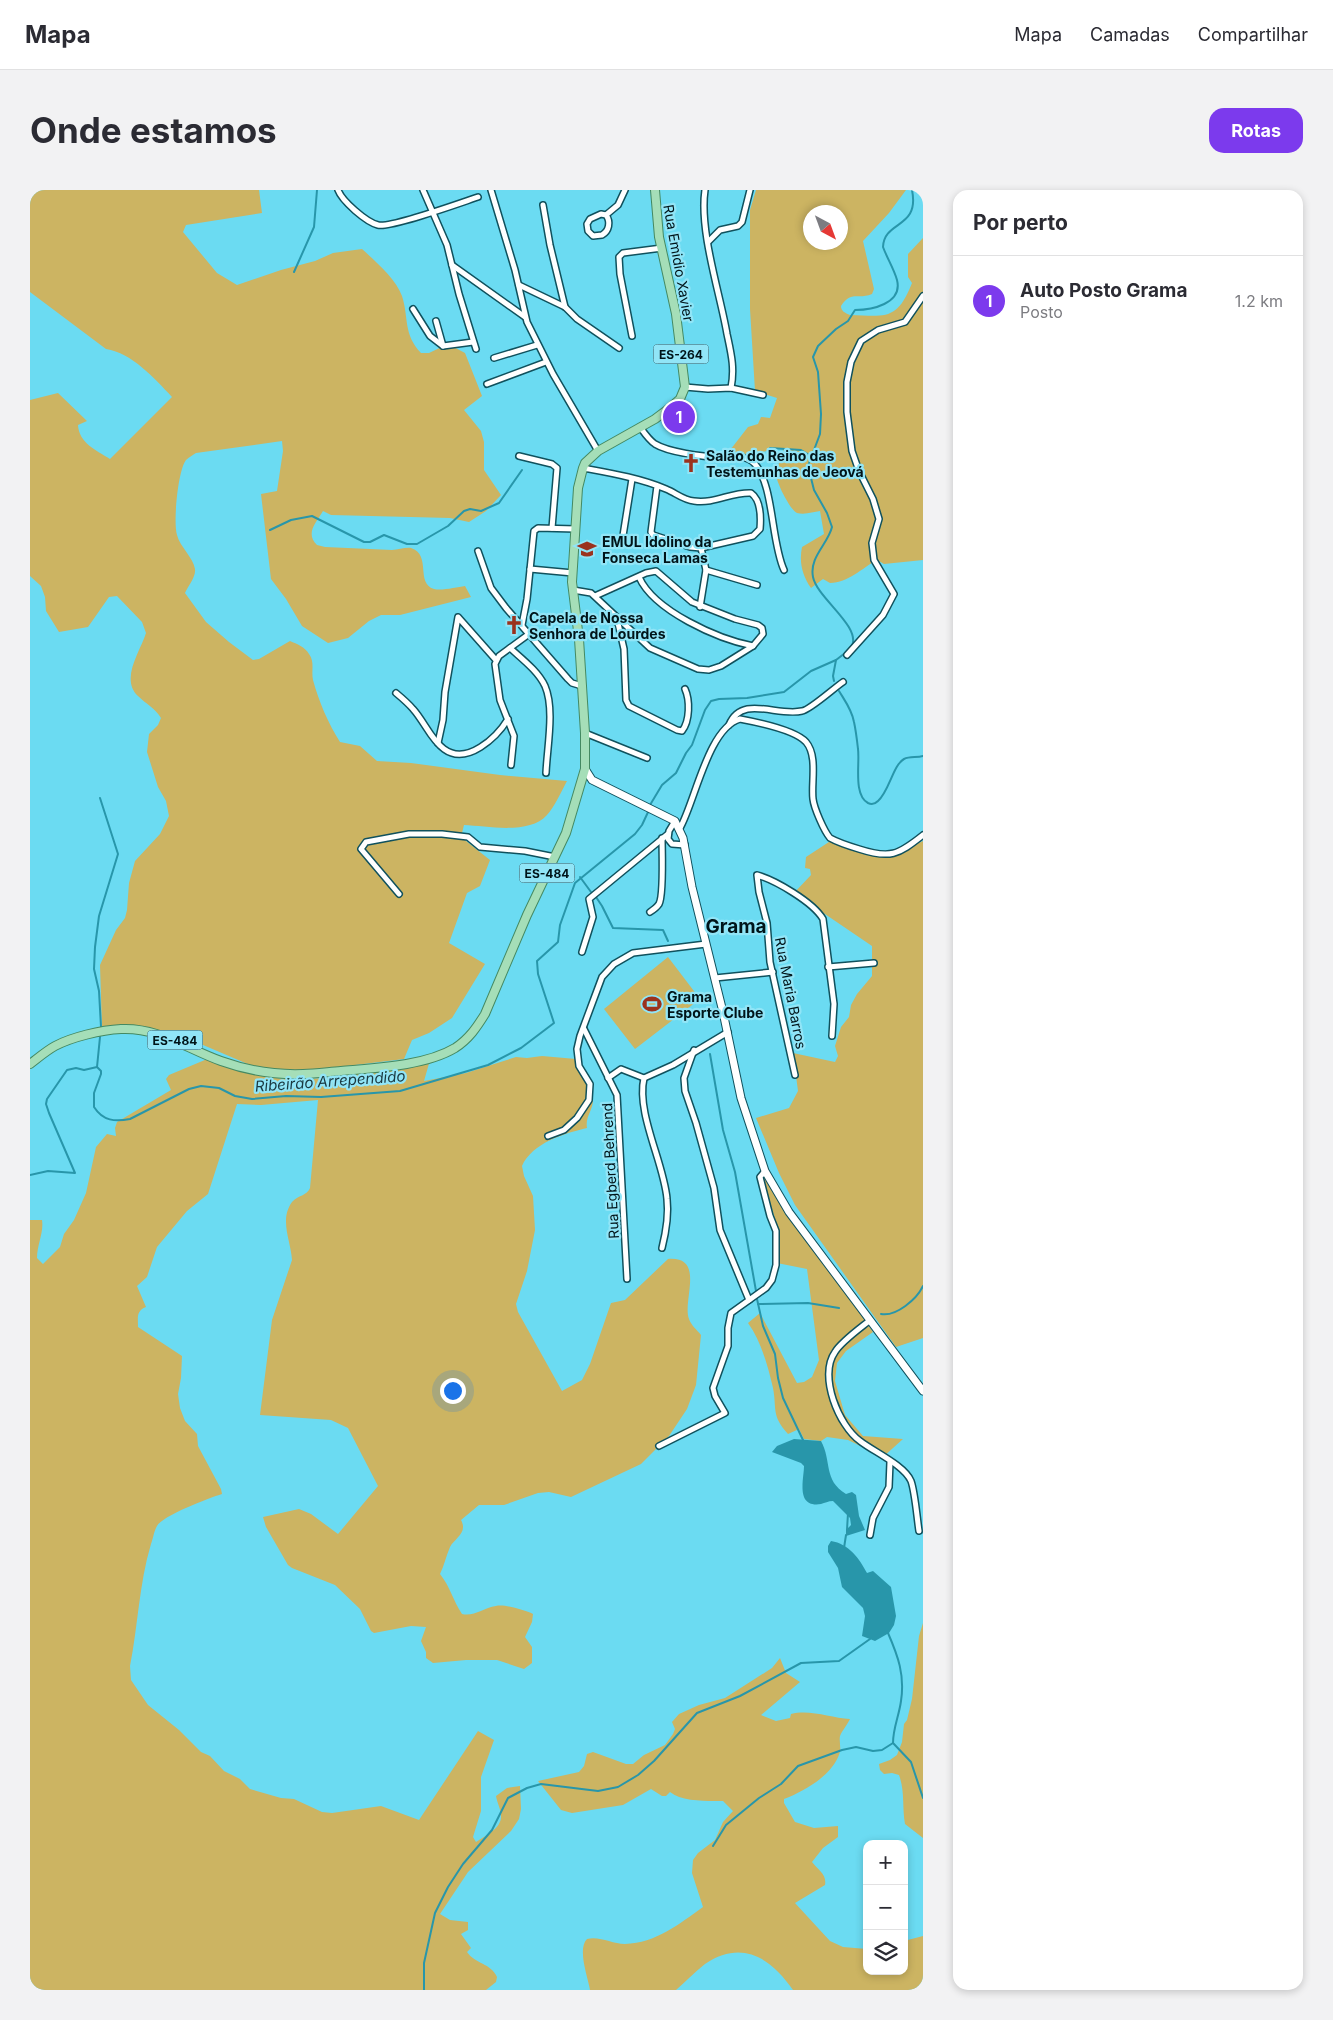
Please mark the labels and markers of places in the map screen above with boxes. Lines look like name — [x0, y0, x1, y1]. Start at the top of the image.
pin: 1 — [663, 398, 695, 436]
place label: Salão do Reino das Testemunhas de Jeová — [706, 447, 864, 480]
church icon: Salão do Reino das Testemunhas de Jeová — [680, 452, 702, 474]
place label: EMUL Idolino da Fonseca Lamas — [602, 533, 712, 566]
school or university icon: EMUL Idolino da Fonseca Lamas — [576, 538, 598, 560]
place label: Capela de Nossa Senhora de Lourdes — [529, 609, 666, 642]
church icon: Capela de Nossa Senhora de Lourdes — [503, 614, 525, 636]
place label: Grama Esporte Clube — [667, 988, 763, 1021]
sports icon: Grama Esporte Clube — [641, 993, 663, 1015]

